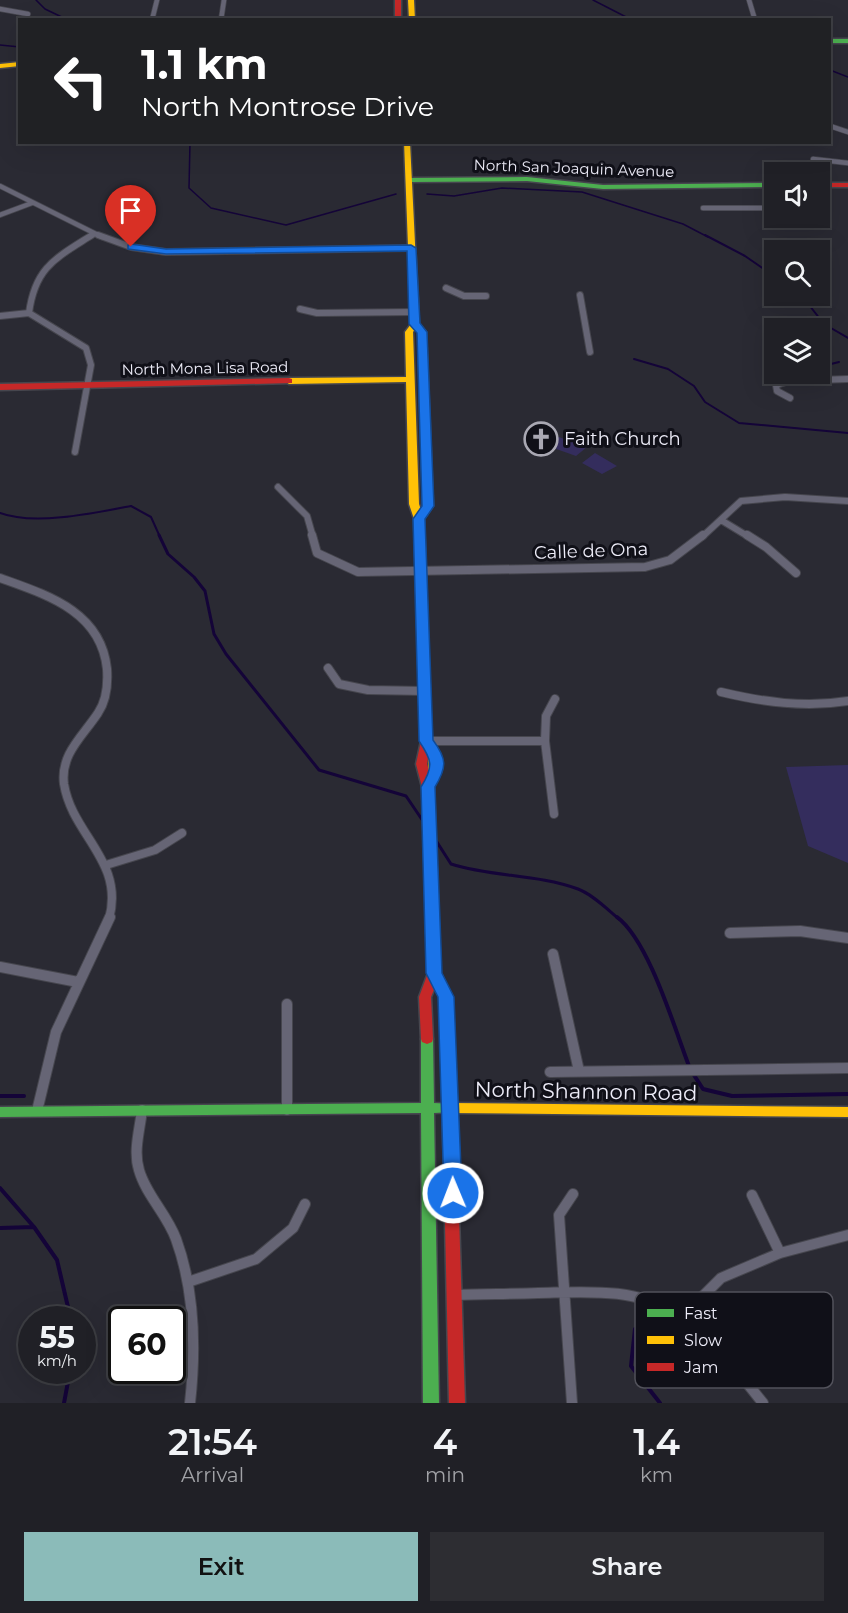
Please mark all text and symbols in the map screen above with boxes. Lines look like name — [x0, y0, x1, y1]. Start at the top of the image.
text: 1.1 km — [141, 38, 268, 90]
icon: left — [42, 42, 120, 120]
text: North Montrose Drive — [141, 90, 434, 123]
street label: North San Joaquin Avenue — [473, 155, 675, 181]
map controls — [764, 162, 830, 384]
button: sound — [764, 162, 830, 228]
pin — [105, 185, 156, 247]
icon: arrive — [114, 194, 147, 227]
button: search — [764, 240, 830, 306]
button: layers — [764, 318, 830, 384]
street label: North Mona Lisa Road — [121, 357, 289, 379]
church icon: Faith Church — [523, 421, 559, 457]
place label: Faith Church — [564, 428, 681, 450]
street label: Calle de Ona — [534, 538, 648, 564]
street label: North Shannon Road — [474, 1077, 698, 1105]
position arrow — [421, 1161, 485, 1225]
legend — [635, 1292, 833, 1388]
text: Fast — [684, 1304, 718, 1323]
speed limit sign: 60 — [108, 1306, 186, 1384]
text: 55 — [39, 1319, 75, 1356]
text: Slow — [684, 1331, 722, 1350]
text: km/h — [37, 1351, 77, 1370]
text: Jam — [683, 1358, 718, 1377]
text: 21:54 — [168, 1420, 257, 1464]
text: 4 — [433, 1420, 457, 1464]
text: 1.4 — [633, 1420, 680, 1464]
text: Arrival — [181, 1463, 244, 1487]
text: min — [425, 1463, 465, 1487]
text: km — [640, 1463, 673, 1487]
button: Exit — [24, 1532, 418, 1601]
button: Share — [430, 1532, 824, 1601]

